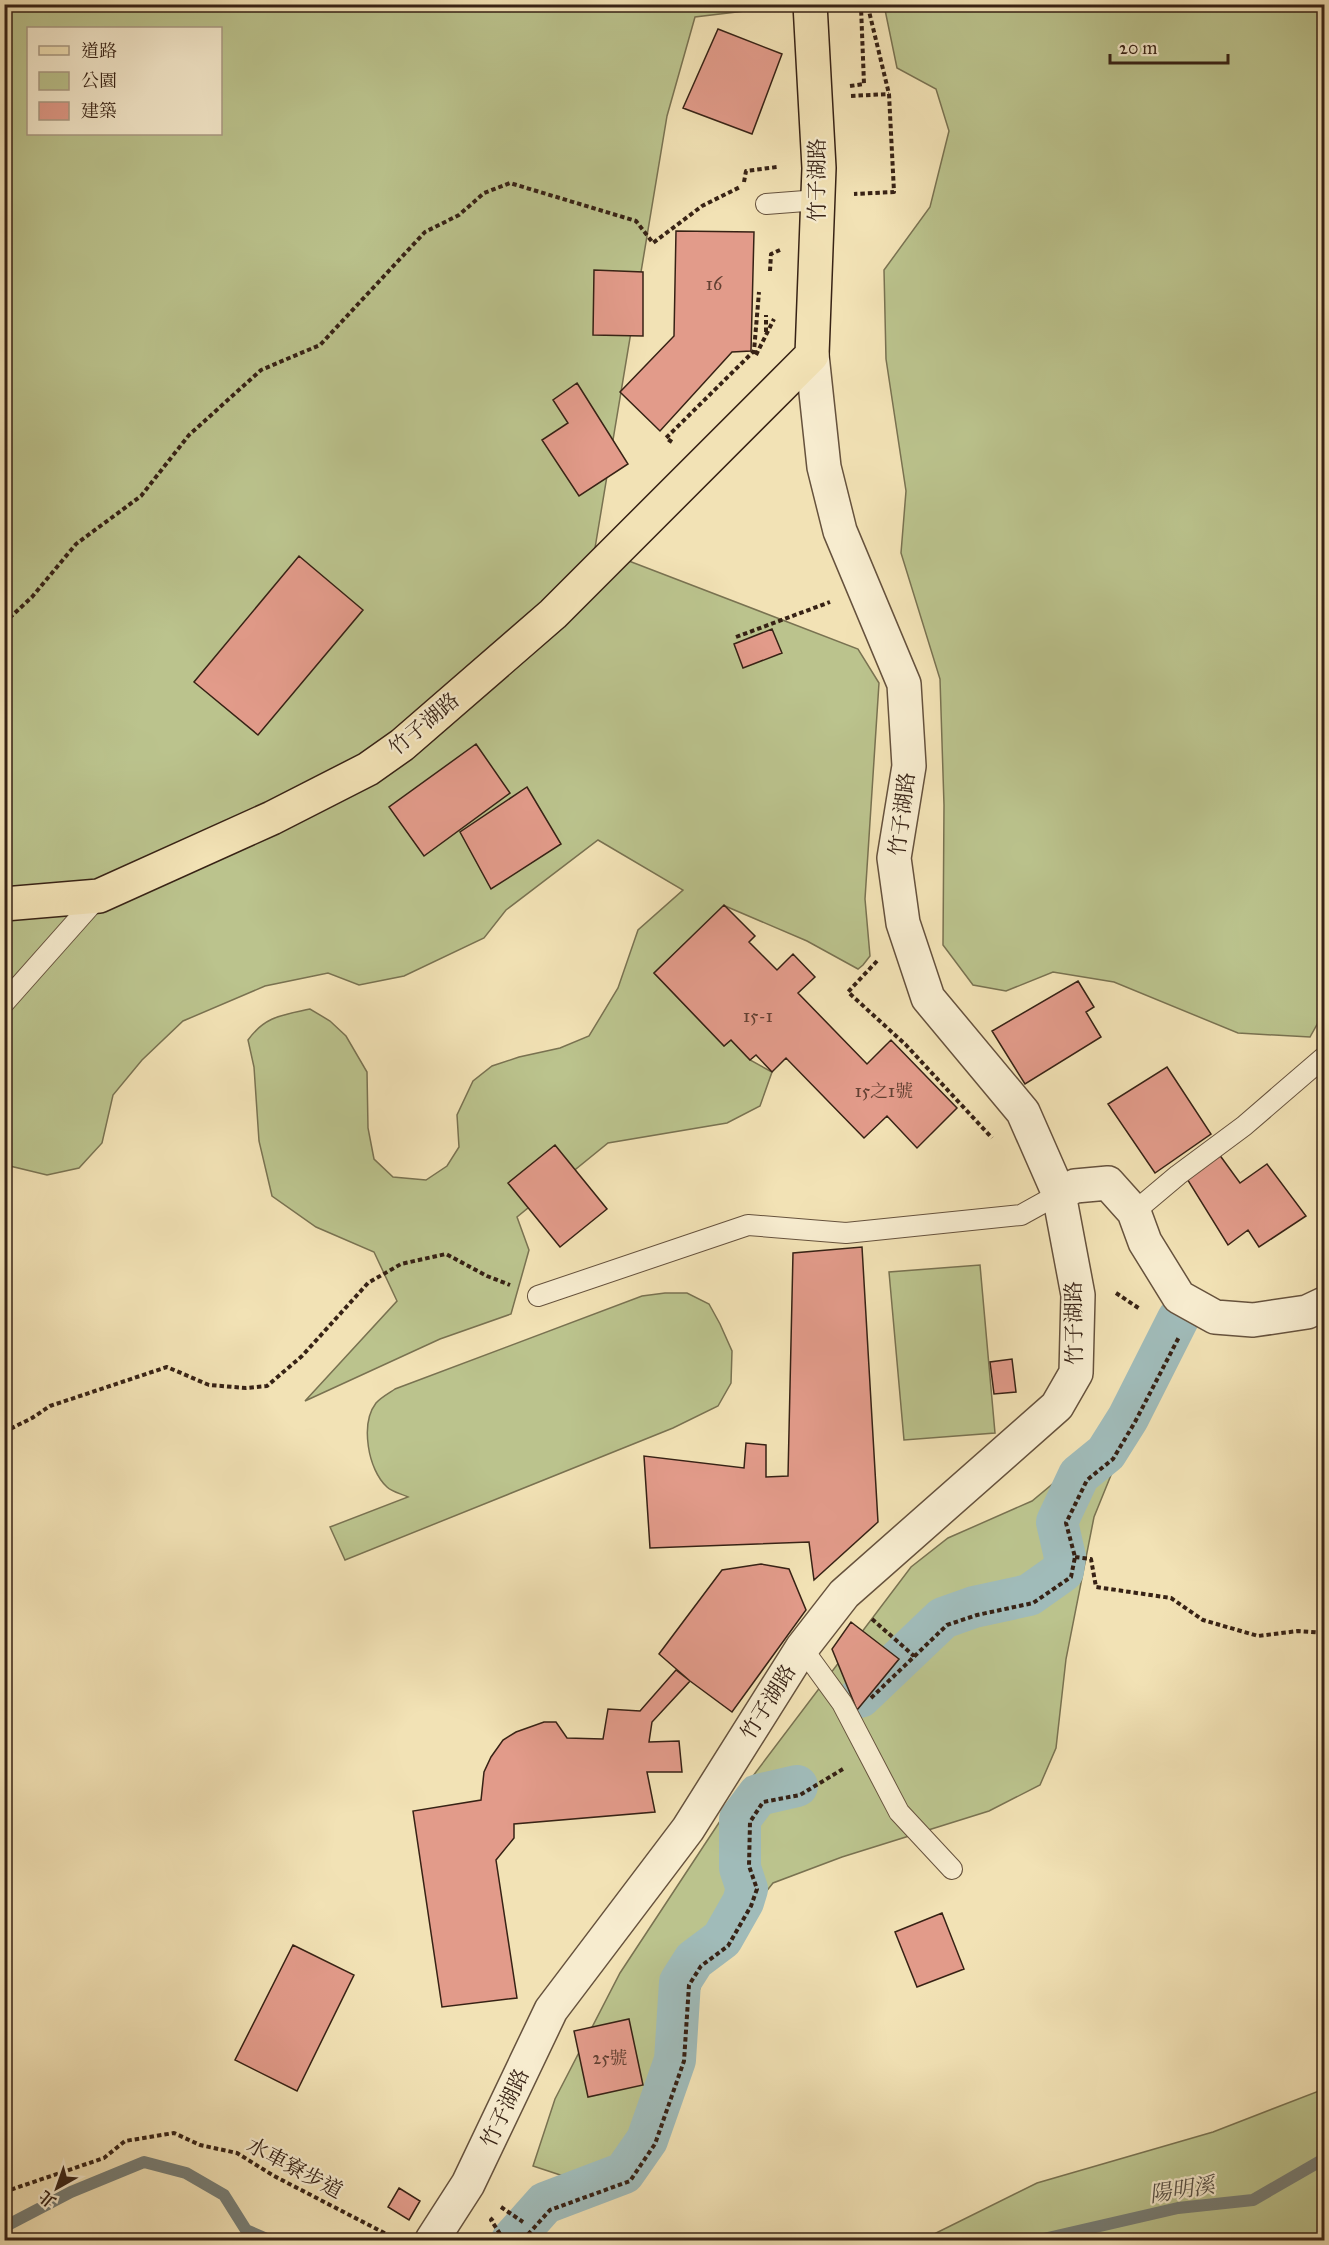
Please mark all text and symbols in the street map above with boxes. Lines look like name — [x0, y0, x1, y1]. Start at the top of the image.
legend — [27, 27, 222, 135]
scale bar — [1110, 27, 1228, 65]
text: 20 m — [1119, 37, 1157, 59]
text: 道路 — [81, 40, 117, 62]
text: 公園 — [81, 70, 117, 92]
text: 建築 — [81, 100, 117, 122]
street label: 竹子湖路 — [804, 138, 830, 222]
house number: 16 — [706, 273, 723, 295]
street label: 竹子湖路 — [383, 687, 465, 761]
street label: 竹子湖路 — [884, 771, 920, 857]
house number: 15-1 — [743, 1005, 773, 1027]
house number: 15之1號 — [855, 1080, 913, 1102]
street label: 竹子湖路 — [1060, 1281, 1088, 1365]
street label: 竹子湖路 — [735, 1659, 801, 1745]
house number: 25號 — [592, 2047, 628, 2069]
street label: 竹子湖路 — [475, 2064, 535, 2152]
street label: 水車寮步道 — [243, 2132, 347, 2204]
north arrow — [27, 2158, 87, 2218]
water label: 陽明溪 — [1147, 2171, 1219, 2208]
text: 北 — [35, 2187, 60, 2212]

